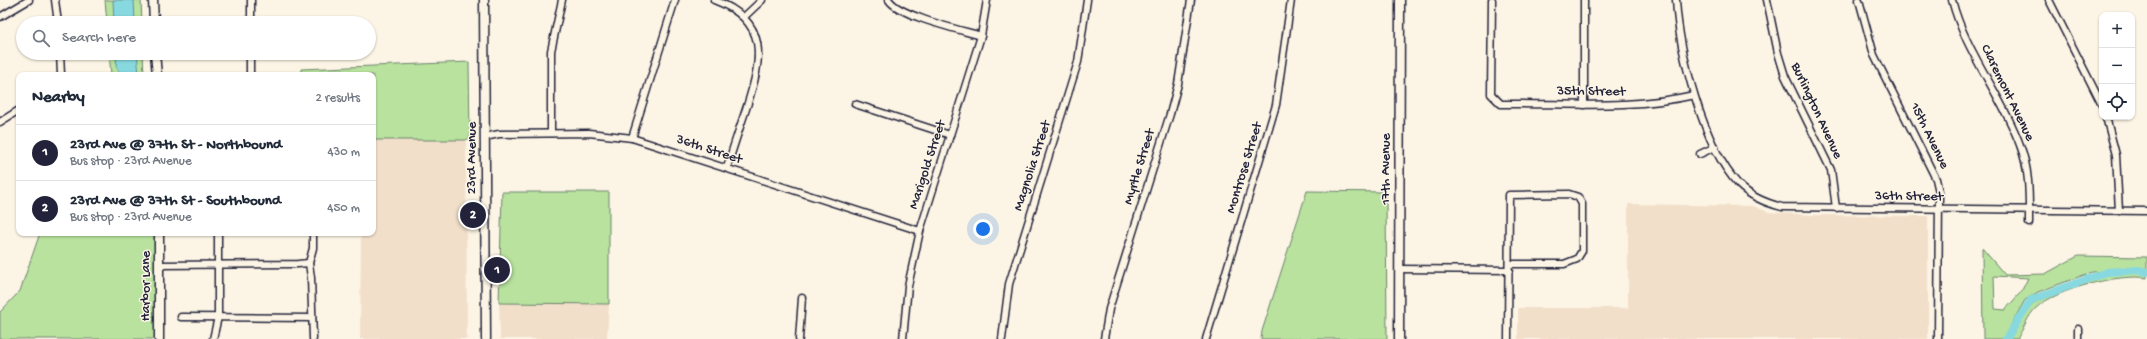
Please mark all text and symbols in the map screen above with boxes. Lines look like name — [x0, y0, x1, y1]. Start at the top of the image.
map controls — [2099, 12, 2135, 120]
button: + — [2099, 12, 2135, 48]
search box — [16, 16, 376, 60]
icon: search — [30, 27, 52, 49]
text: Search here — [62, 29, 136, 47]
street label: Claremont Avenue — [1976, 42, 2038, 145]
button: − — [2099, 48, 2135, 84]
street label: Burlington Avenue — [1786, 59, 1846, 163]
street label: 35th Street — [1556, 83, 1627, 101]
button: locate — [2099, 84, 2135, 120]
text: Nearby — [32, 88, 85, 108]
text: 2 results — [315, 91, 360, 106]
street label: 15th Avenue — [1905, 99, 1953, 173]
street label: Marigold Street — [906, 117, 951, 212]
street label: Magnolia Street — [1010, 117, 1056, 213]
street label: Montrose Street — [1223, 119, 1267, 216]
street label: 23rd Avenue — [464, 121, 481, 194]
street label: Myrtle Street — [1120, 126, 1160, 207]
street label: 36th Street — [673, 131, 745, 169]
street label: 17th Avenue — [1378, 132, 1395, 206]
text: 23rd Ave @ 37th St - Northbound — [70, 136, 282, 154]
text: 1 — [42, 145, 48, 160]
text: 430 m — [327, 145, 360, 160]
text: Bus stop · 23rd Avenue — [70, 154, 192, 169]
street label: 36th Street — [1874, 188, 1945, 206]
text: 23rd Ave @ 37th St - Southbound — [70, 192, 281, 210]
pin: 2 — [460, 200, 486, 230]
text: 2 — [42, 201, 48, 216]
text: 450 m — [327, 201, 360, 216]
text: Bus stop · 23rd Avenue — [70, 210, 192, 225]
your location — [973, 219, 993, 239]
street label: Harbor Lane — [138, 250, 155, 321]
pin: 1 — [484, 255, 510, 285]

